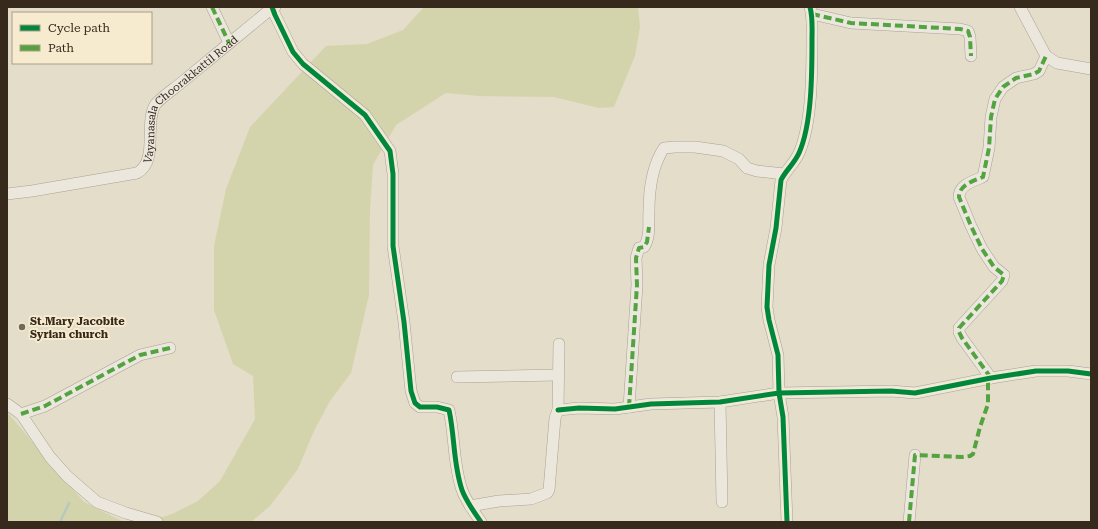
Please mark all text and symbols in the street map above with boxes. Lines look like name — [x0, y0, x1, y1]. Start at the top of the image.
legend — [12, 12, 152, 64]
text: Cycle path — [48, 21, 110, 35]
street label: Vayanasala Choorakkattil Road — [140, 33, 240, 165]
text: Path — [48, 41, 74, 55]
place label: St.Mary Jacobite Syrian church — [30, 315, 125, 341]
marker: St.Mary Jacobite Syrian church — [17, 322, 27, 332]

